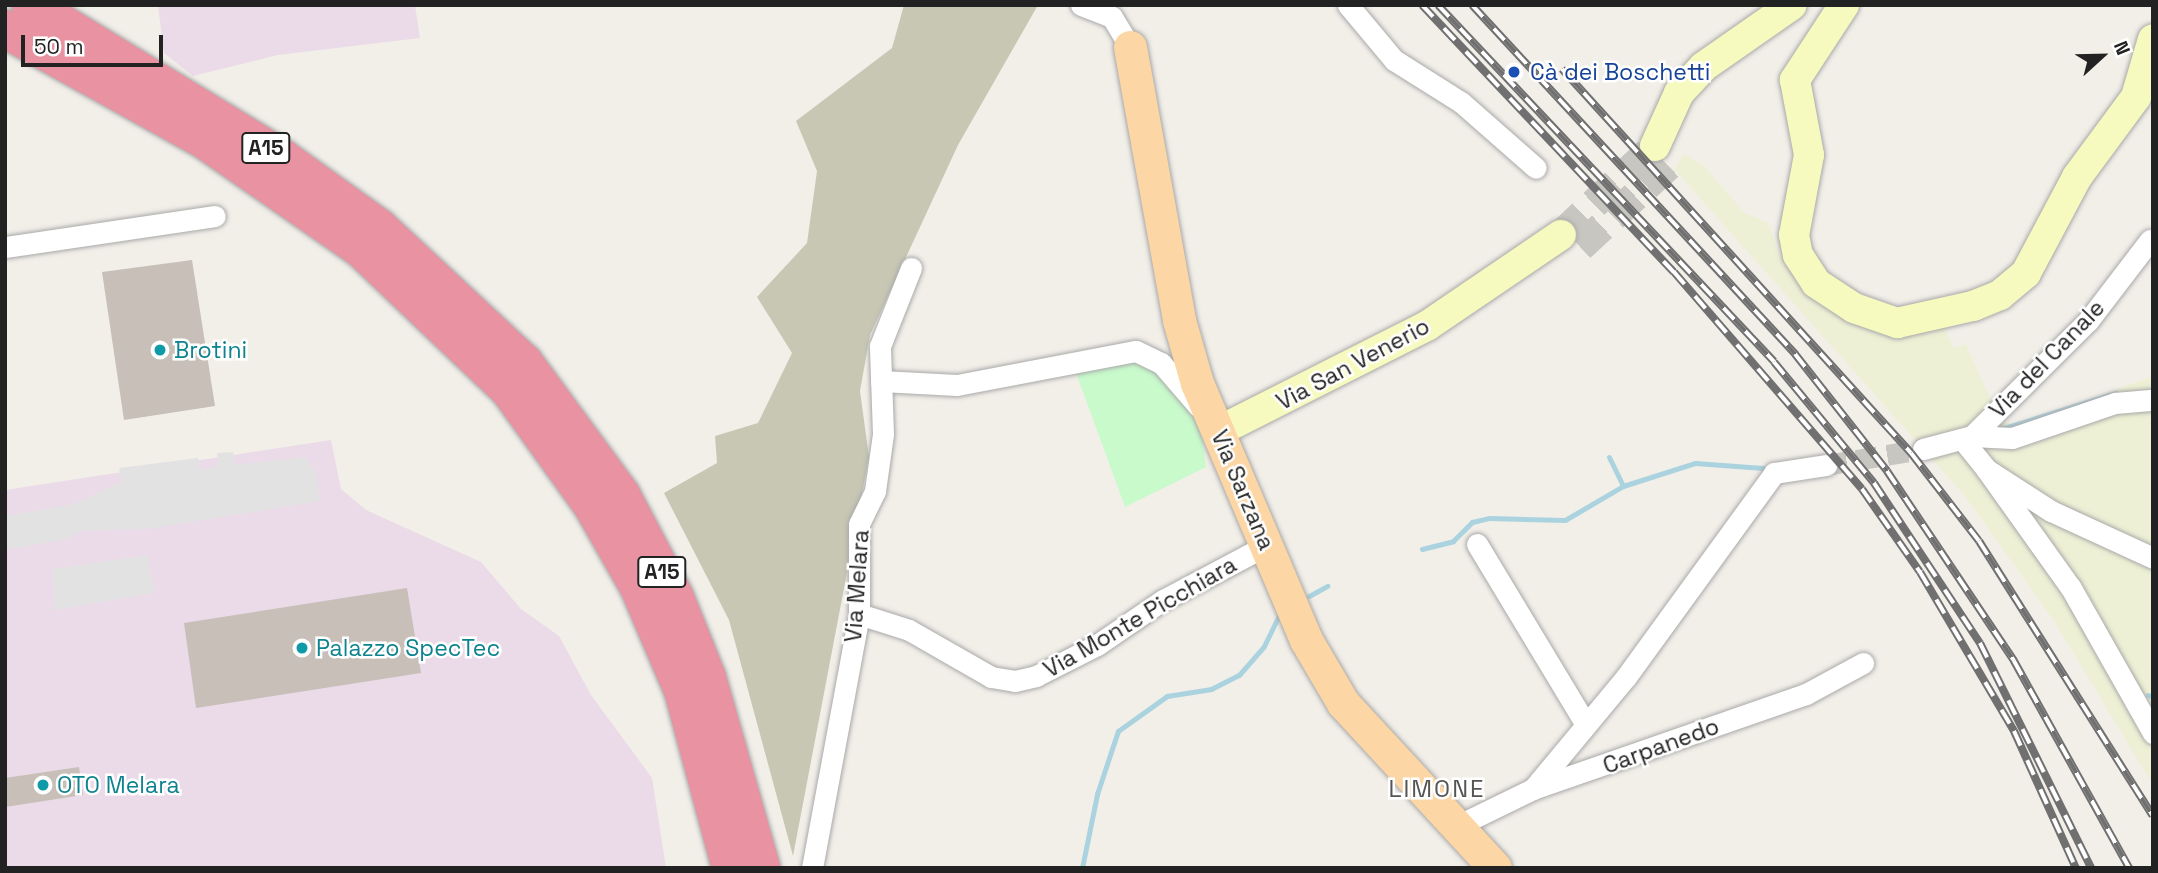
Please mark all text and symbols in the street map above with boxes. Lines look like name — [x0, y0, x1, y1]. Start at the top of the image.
scale bar — [24, 21, 166, 65]
north arrow — [2067, 21, 2137, 91]
text: 50 m — [34, 33, 84, 60]
text: N — [2108, 37, 2136, 59]
place label: Cà dei Boschetti — [1530, 58, 1711, 86]
marker: Cà dei Boschetti — [1504, 62, 1524, 82]
road number: A15 — [240, 130, 292, 166]
street label: Via del Canale — [1984, 294, 2110, 424]
street label: Via San Venerio — [1272, 312, 1434, 416]
place label: Brotini — [174, 336, 247, 364]
marker: Brotini — [152, 342, 168, 358]
street label: Via Sarzana — [1205, 426, 1281, 554]
street label: Via Melara — [839, 529, 875, 643]
street label: Via Monte Picchiara — [1039, 551, 1241, 683]
road number: A15 — [636, 554, 688, 590]
place label: Palazzo SpecTec — [316, 634, 500, 662]
marker: Palazzo SpecTec — [294, 640, 310, 656]
street label: Carpanedo — [1599, 712, 1723, 780]
place label: OTO Melara — [57, 771, 180, 799]
district label: LIMONE — [1389, 775, 1485, 803]
marker: OTO Melara — [35, 777, 51, 793]

